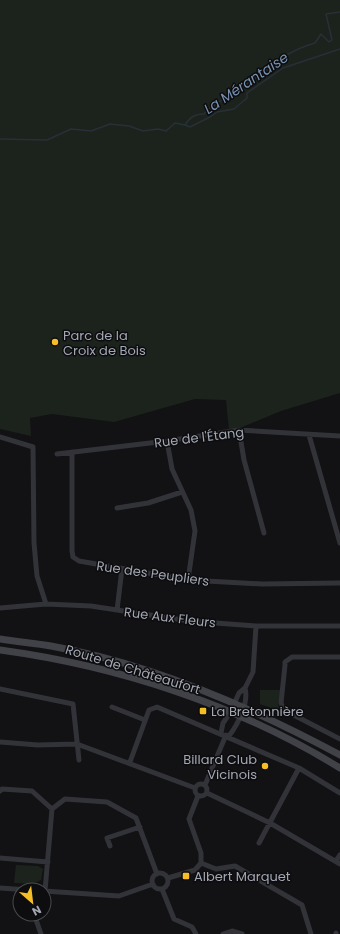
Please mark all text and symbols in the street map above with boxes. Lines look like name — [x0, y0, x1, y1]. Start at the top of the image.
water label: La Mérantaise — [200, 47, 293, 119]
place label: Parc de la Croix de Bois — [63, 326, 146, 360]
marker: Parc de la Croix de Bois — [50, 337, 60, 347]
street label: Rue de l'Étang — [153, 423, 245, 452]
street label: Rue des Peupliers — [95, 556, 211, 591]
street label: Rue Aux Fleurs — [123, 602, 217, 633]
street label: Route de Châteaufort — [63, 640, 203, 699]
place label: La Bretonnière — [211, 702, 304, 721]
marker: La Bretonnière — [198, 706, 208, 716]
place label: Billard Club Vicinois — [183, 750, 257, 784]
marker: Billard Club Vicinois — [260, 761, 270, 771]
place label: Albert Marquet — [194, 867, 291, 886]
marker: Albert Marquet — [181, 871, 191, 881]
north arrow — [12, 882, 52, 922]
text: N — [29, 902, 44, 920]

